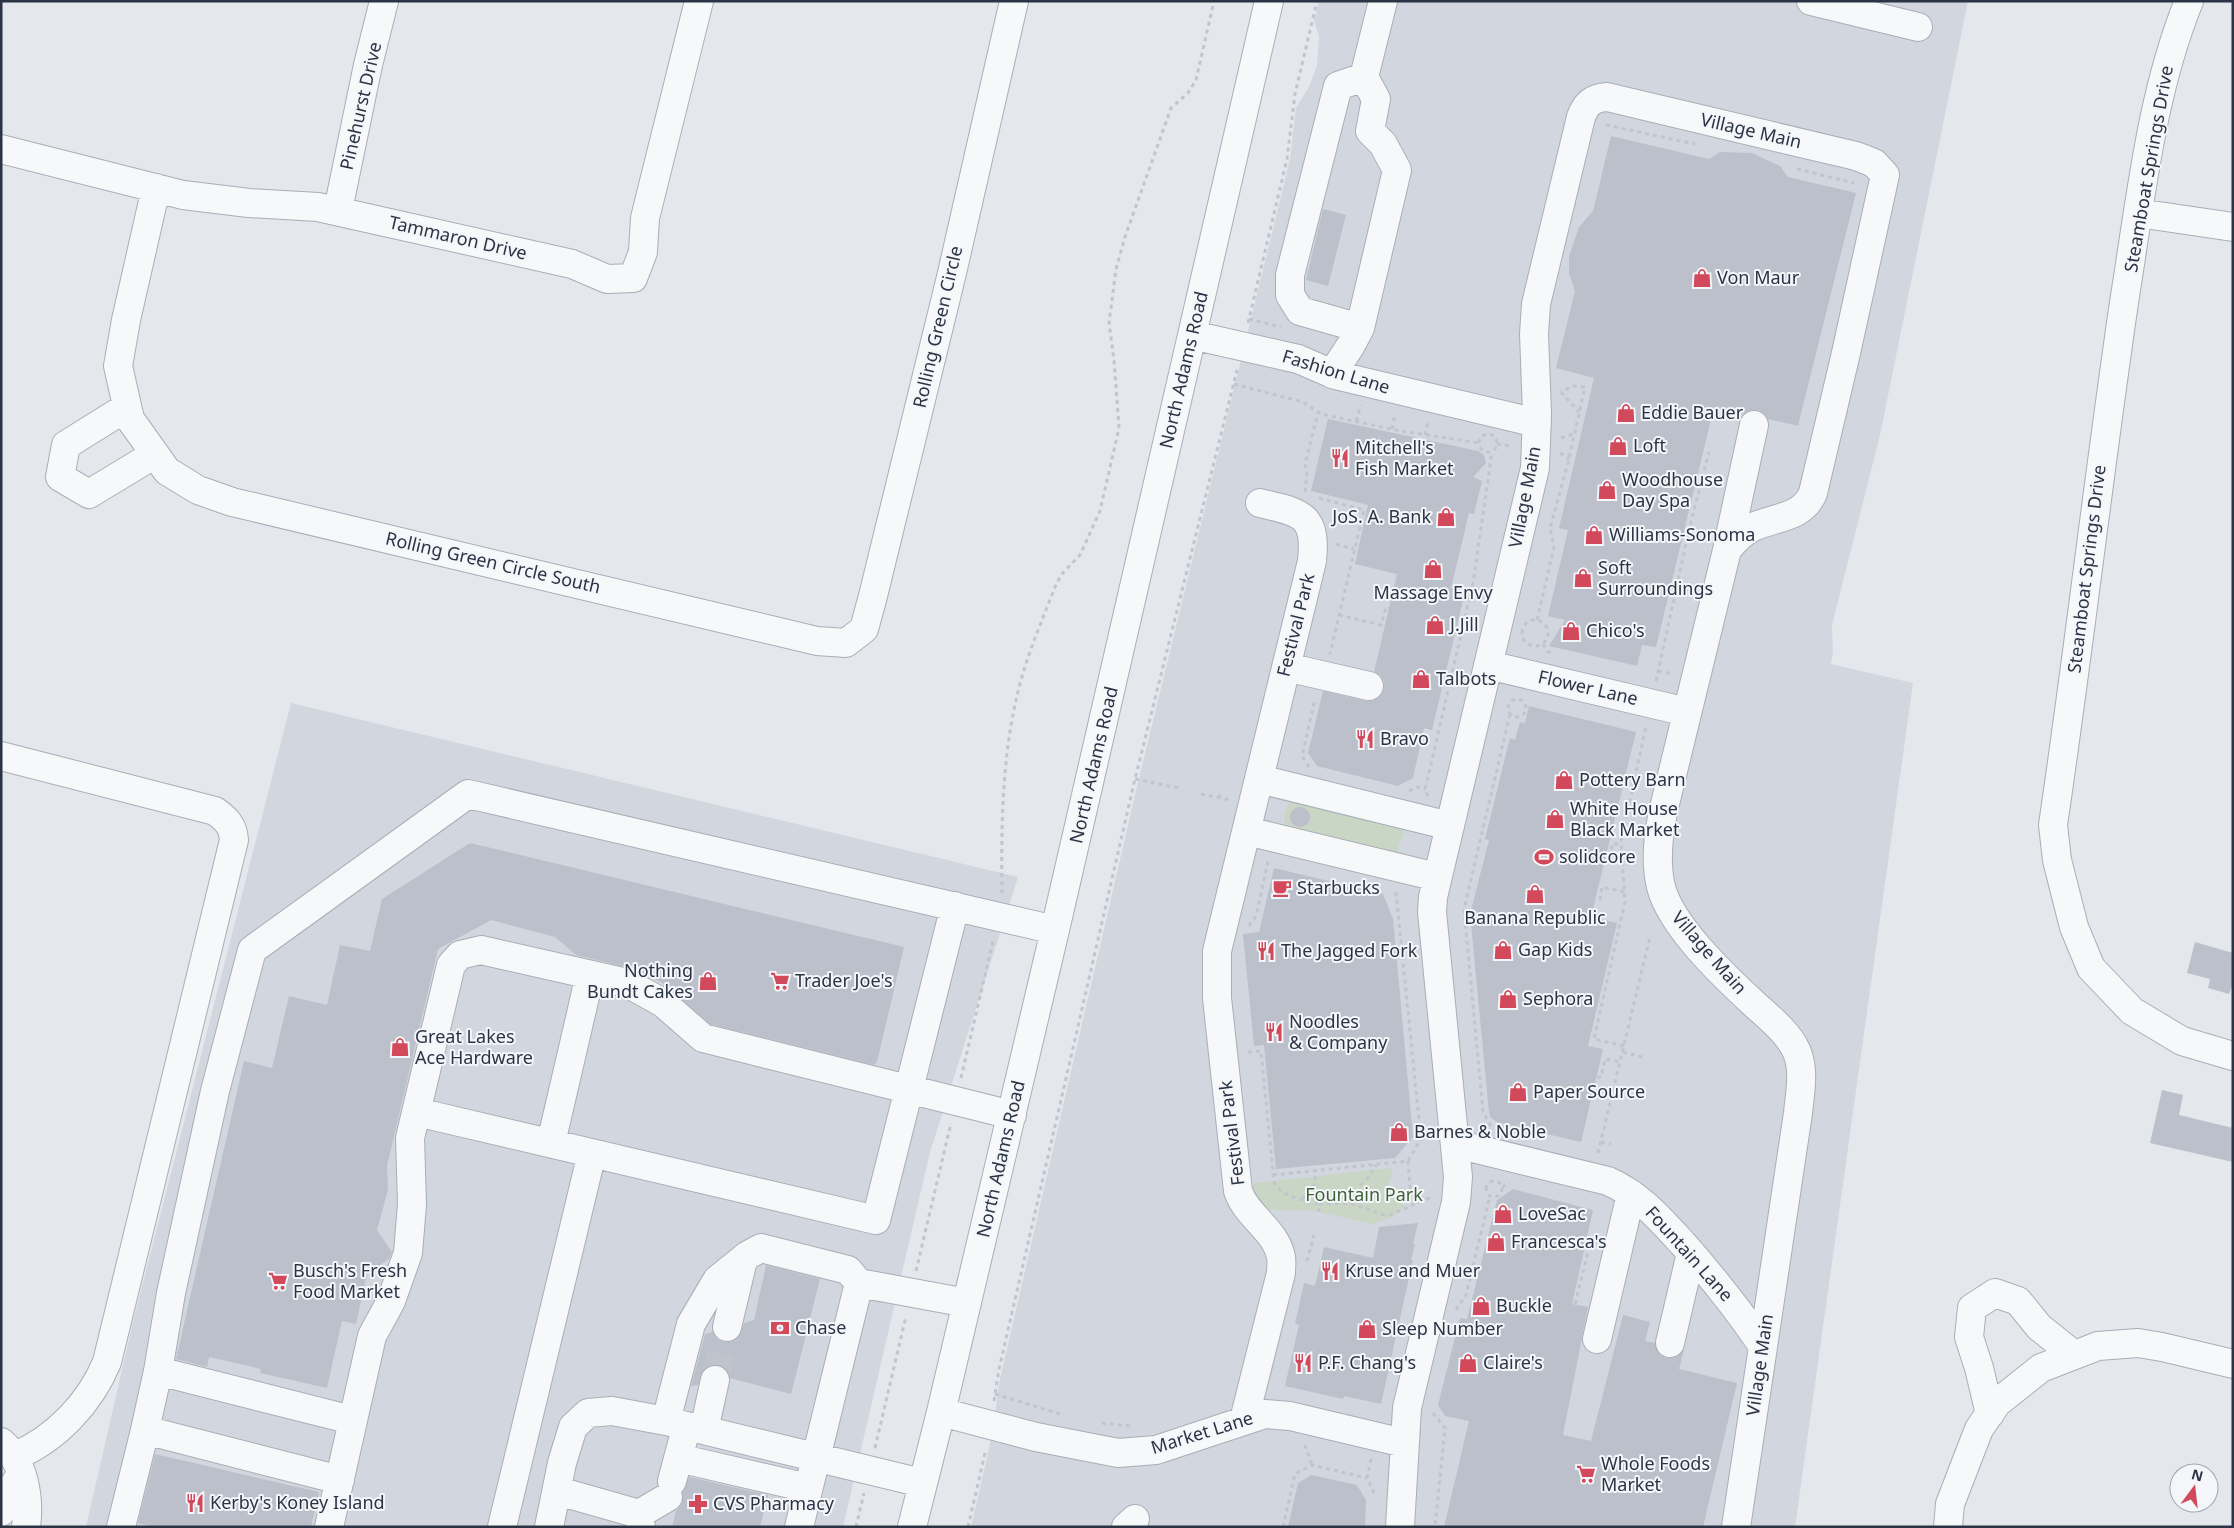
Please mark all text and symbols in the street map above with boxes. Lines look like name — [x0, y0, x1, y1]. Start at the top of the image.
street label: Pinehurst Drive — [334, 39, 386, 172]
street label: Steamboat Springs Drive — [2118, 63, 2178, 274]
street label: Village Main — [1698, 107, 1804, 153]
street label: Tammaron Drive — [387, 210, 529, 265]
street label: Rolling Green Circle — [907, 243, 967, 410]
place label: Von Maur — [1717, 265, 1800, 289]
shop icon: Von Maur — [1691, 267, 1713, 289]
street label: North Adams Road — [1153, 289, 1213, 451]
street label: Fashion Lane — [1280, 343, 1393, 399]
place label: Eddie Bauer — [1641, 400, 1744, 424]
shop icon: Eddie Bauer — [1615, 402, 1637, 424]
place label: Loft — [1633, 433, 1667, 457]
place label: Mitchell's Fish Market — [1355, 435, 1454, 480]
shop icon: Loft — [1607, 435, 1629, 457]
street label: Village Main — [1502, 444, 1546, 550]
restaurant icon: Mitchell's Fish Market — [1329, 447, 1351, 469]
street label: Steamboat Springs Drive — [2061, 463, 2111, 674]
place label: Woodhouse Day Spa — [1622, 467, 1723, 512]
shop icon: Woodhouse Day Spa — [1596, 479, 1618, 501]
place label: JoS. A. Bank — [1330, 504, 1431, 528]
shop icon: JoS. A. Bank — [1435, 506, 1457, 528]
place label: Williams-Sonoma — [1609, 522, 1755, 546]
shop icon: Williams-Sonoma — [1583, 524, 1605, 546]
street label: Rolling Green Circle South — [383, 526, 603, 598]
place label: Soft Surroundings — [1598, 555, 1713, 600]
shop icon: Massage Envy — [1422, 558, 1444, 580]
shop icon: Soft Surroundings — [1572, 567, 1594, 589]
street label: Festival Park — [1271, 570, 1320, 679]
place label: Massage Envy — [1373, 580, 1493, 604]
place label: J.Jill — [1448, 612, 1479, 636]
shop icon: J.Jill — [1424, 614, 1446, 636]
place label: Chico's — [1586, 618, 1645, 642]
shop icon: Chico's — [1560, 620, 1582, 642]
street label: Flower Lane — [1536, 664, 1640, 710]
place label: Talbots — [1436, 666, 1496, 690]
shop icon: Talbots — [1410, 668, 1432, 690]
street label: North Adams Road — [1063, 684, 1123, 846]
place label: Bravo — [1380, 726, 1429, 750]
restaurant icon: Bravo — [1354, 728, 1376, 750]
place label: Pottery Barn — [1579, 767, 1686, 791]
shop icon: Pottery Barn — [1553, 769, 1575, 791]
place label: White House Black Market — [1570, 796, 1680, 841]
shop icon: White House Black Market — [1544, 808, 1566, 830]
place label: solidcore — [1559, 844, 1636, 868]
sports icon: solidcore — [1533, 846, 1555, 868]
place label: Starbucks — [1297, 875, 1380, 899]
cafe icon: Starbucks — [1271, 877, 1293, 899]
shop icon: Banana Republic — [1524, 883, 1546, 905]
place label: Banana Republic — [1464, 905, 1606, 929]
street label: Village Main — [1667, 906, 1753, 999]
place label: Gap Kids — [1518, 937, 1592, 961]
place label: The Jagged Fork — [1281, 938, 1418, 962]
shop icon: Gap Kids — [1492, 939, 1514, 961]
restaurant icon: The Jagged Fork — [1255, 940, 1277, 962]
place label: Nothing Bundt Cakes — [587, 958, 693, 1003]
place label: Trader Joe's — [795, 968, 893, 992]
shop icon: Nothing Bundt Cakes — [697, 970, 719, 992]
supermarket icon: Trader Joe's — [769, 970, 791, 992]
place label: Sephora — [1523, 986, 1593, 1010]
shop icon: Sephora — [1497, 988, 1519, 1010]
place label: Noodles & Company — [1289, 1009, 1388, 1054]
restaurant icon: Noodles & Company — [1263, 1021, 1285, 1043]
place label: Great Lakes Ace Hardware — [415, 1024, 533, 1069]
shop icon: Great Lakes Ace Hardware — [389, 1036, 411, 1058]
street label: North Adams Road — [970, 1078, 1030, 1240]
street label: Festival Park — [1213, 1079, 1249, 1187]
place label: Paper Source — [1533, 1079, 1645, 1103]
shop icon: Paper Source — [1507, 1081, 1529, 1103]
place label: Barnes & Noble — [1414, 1119, 1546, 1143]
shop icon: Barnes & Noble — [1388, 1121, 1410, 1143]
park label: Fountain Park — [1305, 1182, 1423, 1206]
place label: LoveSac — [1518, 1201, 1586, 1225]
street label: Fountain Lane — [1641, 1201, 1739, 1306]
shop icon: LoveSac — [1492, 1203, 1514, 1225]
place label: Francesca's — [1511, 1229, 1607, 1253]
shop icon: Francesca's — [1485, 1231, 1507, 1253]
place label: Busch's Fresh Food Market — [293, 1258, 407, 1303]
place label: Kruse and Muer — [1345, 1258, 1481, 1282]
restaurant icon: Kruse and Muer — [1319, 1260, 1341, 1282]
supermarket icon: Busch's Fresh Food Market — [267, 1270, 289, 1292]
place label: Buckle — [1496, 1293, 1552, 1317]
shop icon: Buckle — [1470, 1295, 1492, 1317]
street label: Village Main — [1740, 1312, 1778, 1417]
place label: Chase — [795, 1315, 846, 1339]
place label: Sleep Number — [1382, 1316, 1503, 1340]
bank icon: Chase — [769, 1317, 791, 1339]
shop icon: Sleep Number — [1356, 1318, 1378, 1340]
place label: P.F. Chang's — [1318, 1350, 1416, 1374]
place label: Claire's — [1483, 1350, 1543, 1374]
restaurant icon: P.F. Chang's — [1292, 1352, 1314, 1374]
shop icon: Claire's — [1457, 1352, 1479, 1374]
street label: Market Lane — [1148, 1405, 1256, 1459]
place label: Whole Foods Market — [1601, 1451, 1710, 1496]
supermarket icon: Whole Foods Market — [1575, 1463, 1597, 1485]
north arrow — [2169, 1463, 2219, 1513]
text: N — [2190, 1464, 2205, 1486]
place label: Kerby's Koney Island — [210, 1490, 385, 1514]
place label: CVS Pharmacy — [713, 1491, 835, 1515]
restaurant icon: Kerby's Koney Island — [184, 1492, 206, 1514]
pharmacy icon: CVS Pharmacy — [687, 1493, 709, 1515]

